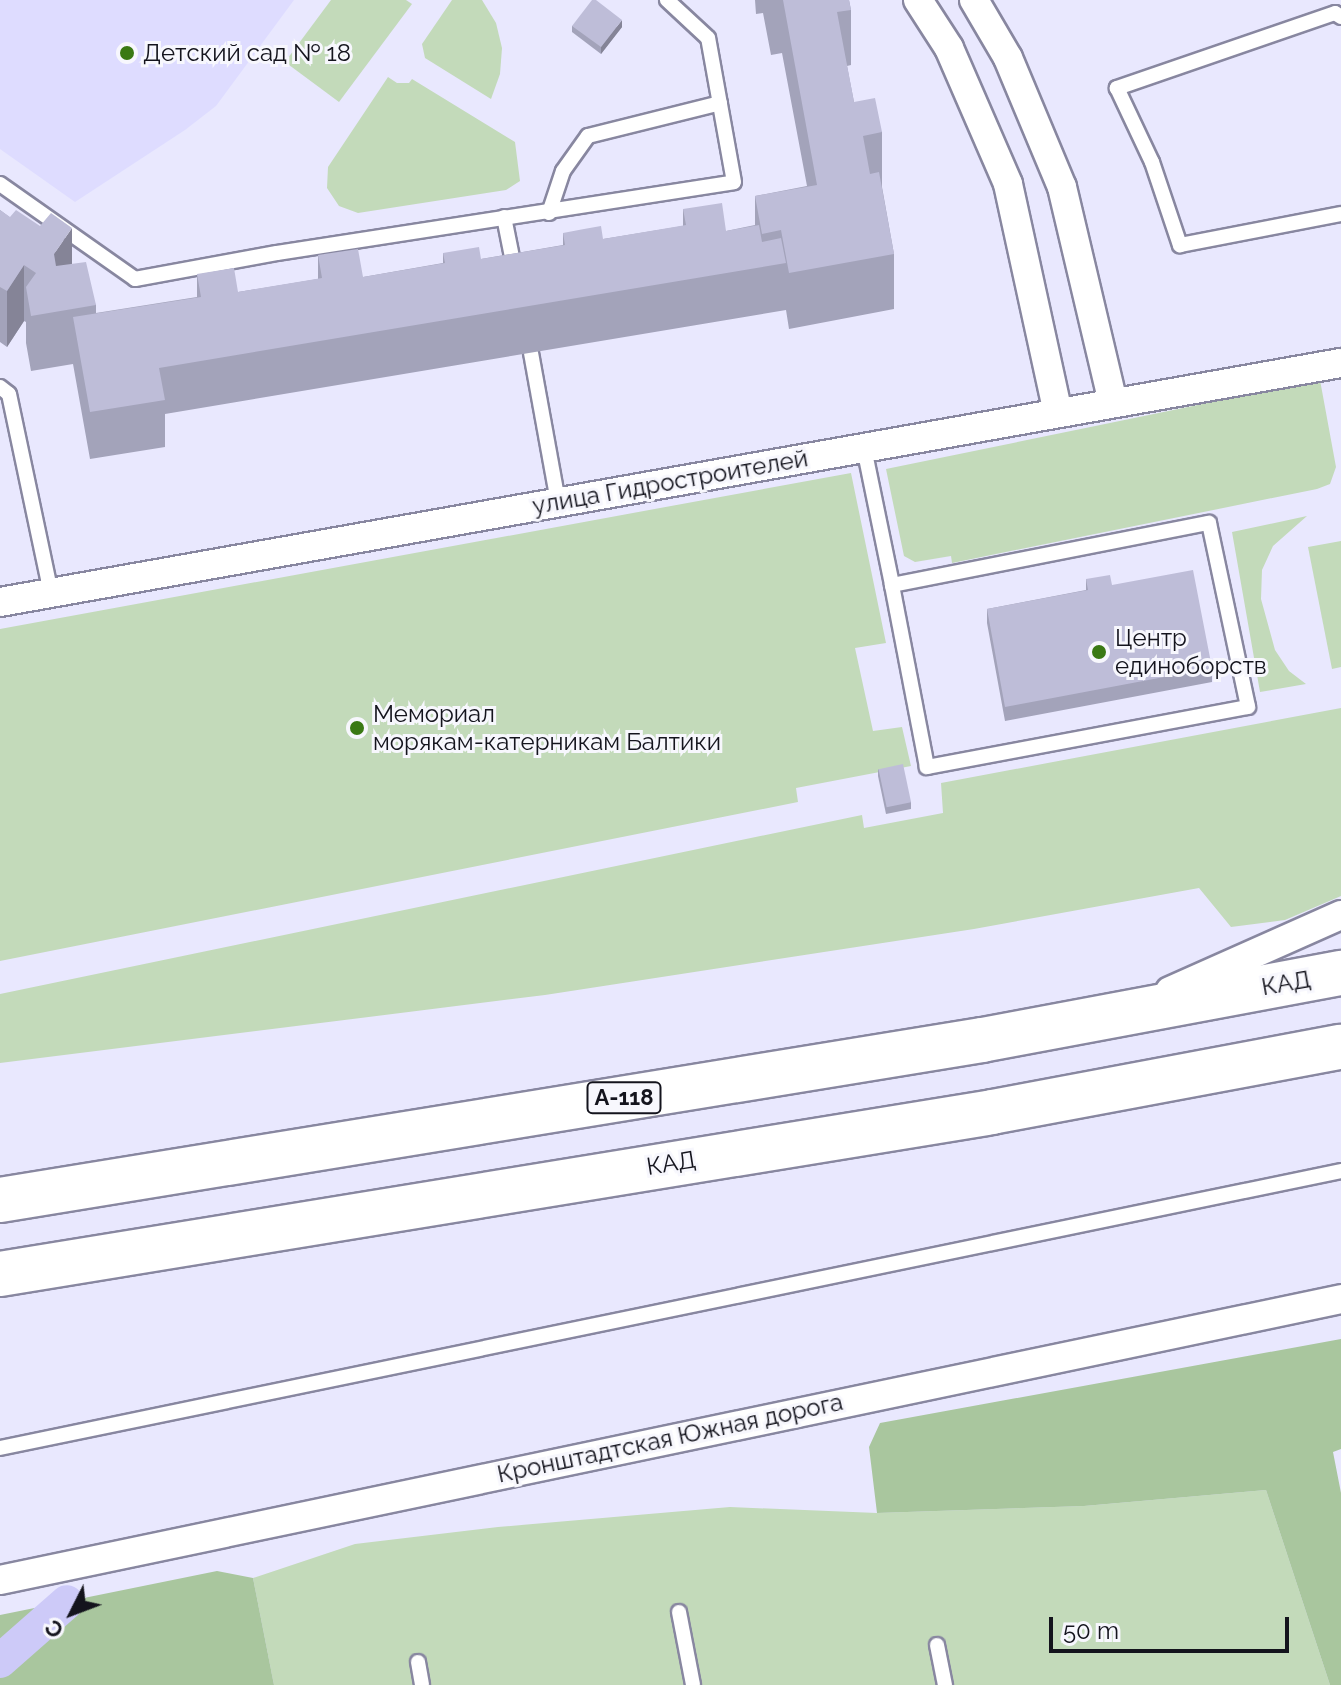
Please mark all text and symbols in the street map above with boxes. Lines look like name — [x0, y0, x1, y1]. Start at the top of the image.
place label: Детский сад № 18 — [143, 39, 351, 67]
marker: Детский сад № 18 — [118, 44, 136, 62]
street label: улица Гидростроителей — [530, 444, 810, 520]
place label: Центр единоборств — [1115, 624, 1267, 680]
marker: Центр единоборств — [1090, 643, 1108, 661]
place label: Мемориал морякам-катерникам Балтики — [373, 700, 721, 756]
marker: Мемориал морякам-катерникам Балтики — [348, 719, 366, 737]
street label: КАД — [1259, 965, 1313, 1001]
road number: А-118 — [586, 1080, 662, 1116]
street label: КАД — [644, 1145, 698, 1181]
street label: Кронштадтская Южная дорога — [495, 1387, 845, 1489]
north arrow — [32, 1573, 112, 1653]
scale bar — [1053, 1601, 1293, 1651]
text: С — [39, 1615, 69, 1643]
text: 50 m — [1063, 1616, 1119, 1645]

